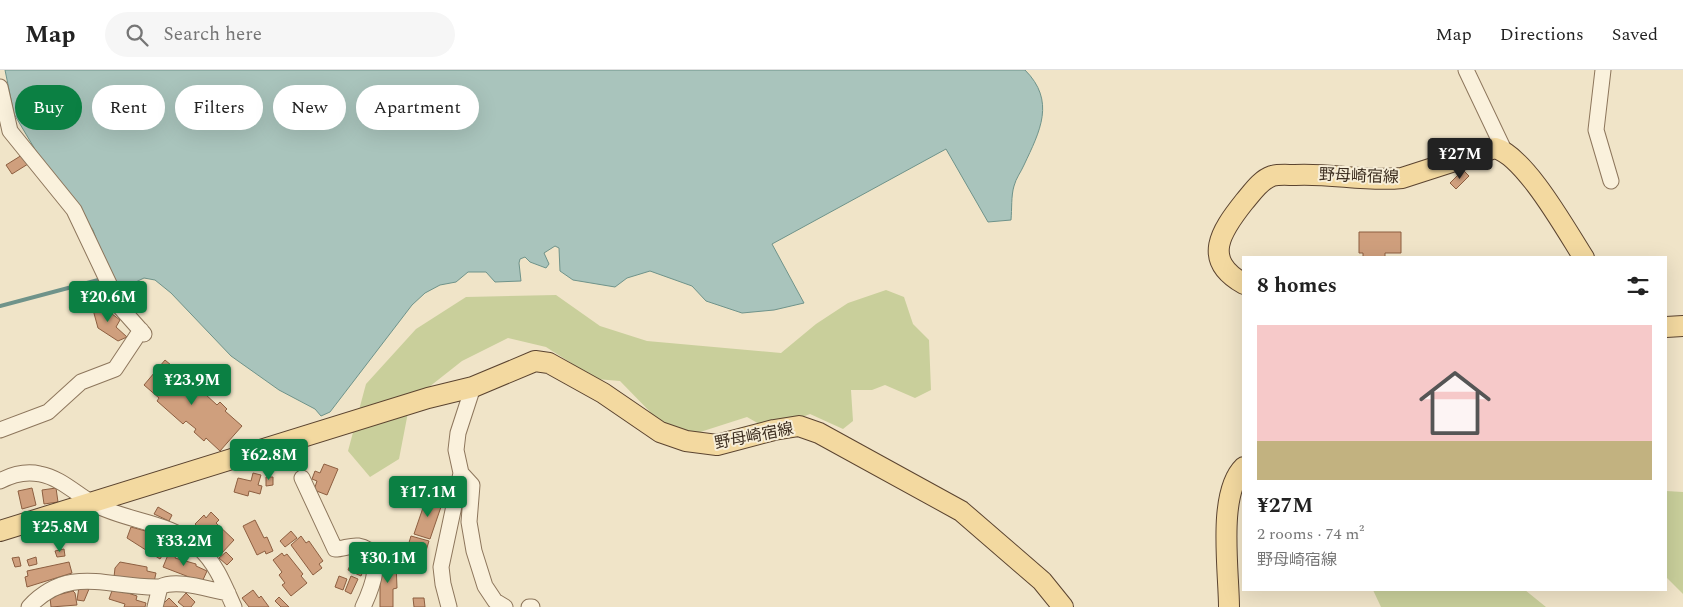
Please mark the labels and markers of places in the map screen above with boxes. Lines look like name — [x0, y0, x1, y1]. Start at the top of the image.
pin: ¥27M — [1430, 138, 1490, 180]
pin: ¥20.6M — [67, 280, 149, 323]
pin: ¥23.9M — [151, 364, 233, 406]
pin: ¥62.8M — [228, 438, 310, 481]
pin: ¥17.1M — [387, 476, 469, 518]
pin: ¥25.8M — [19, 510, 101, 553]
pin: ¥33.2M — [143, 524, 225, 567]
pin: ¥30.1M — [347, 542, 429, 584]

